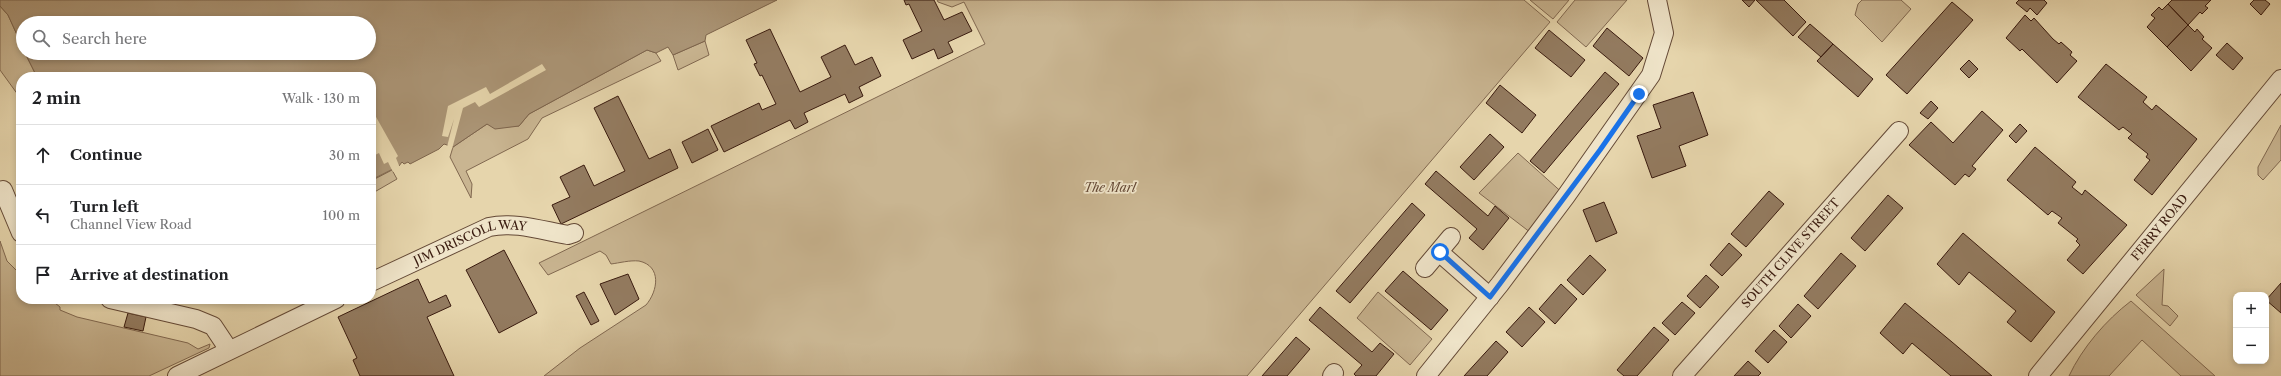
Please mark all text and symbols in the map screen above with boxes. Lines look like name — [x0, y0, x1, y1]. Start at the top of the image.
search box — [16, 16, 376, 60]
icon: search — [30, 27, 52, 49]
text: Search here — [62, 29, 147, 48]
route end — [1630, 85, 1648, 103]
text: 2 min — [32, 88, 81, 108]
text: Walk · 130 m — [282, 90, 360, 106]
icon: ahead — [32, 144, 54, 166]
text: Continue — [70, 145, 142, 164]
text: 30 m — [329, 147, 360, 163]
park label: The Marl — [1084, 180, 1137, 195]
street label: FERRY ROAD — [2128, 191, 2191, 263]
street label: SOUTH CLIVE STREET — [1738, 195, 1843, 311]
text: Turn left — [70, 197, 139, 216]
icon: left — [32, 204, 54, 226]
text: 100 m — [322, 207, 360, 223]
text: Channel View Road — [70, 216, 192, 232]
street label: JIM DRISCOLL WAY — [409, 217, 528, 269]
route start — [1431, 243, 1449, 261]
icon: arrive — [32, 264, 54, 286]
text: Arrive at destination — [70, 265, 229, 284]
map controls — [2233, 292, 2269, 364]
button: + — [2233, 292, 2269, 328]
button: − — [2233, 328, 2269, 364]

